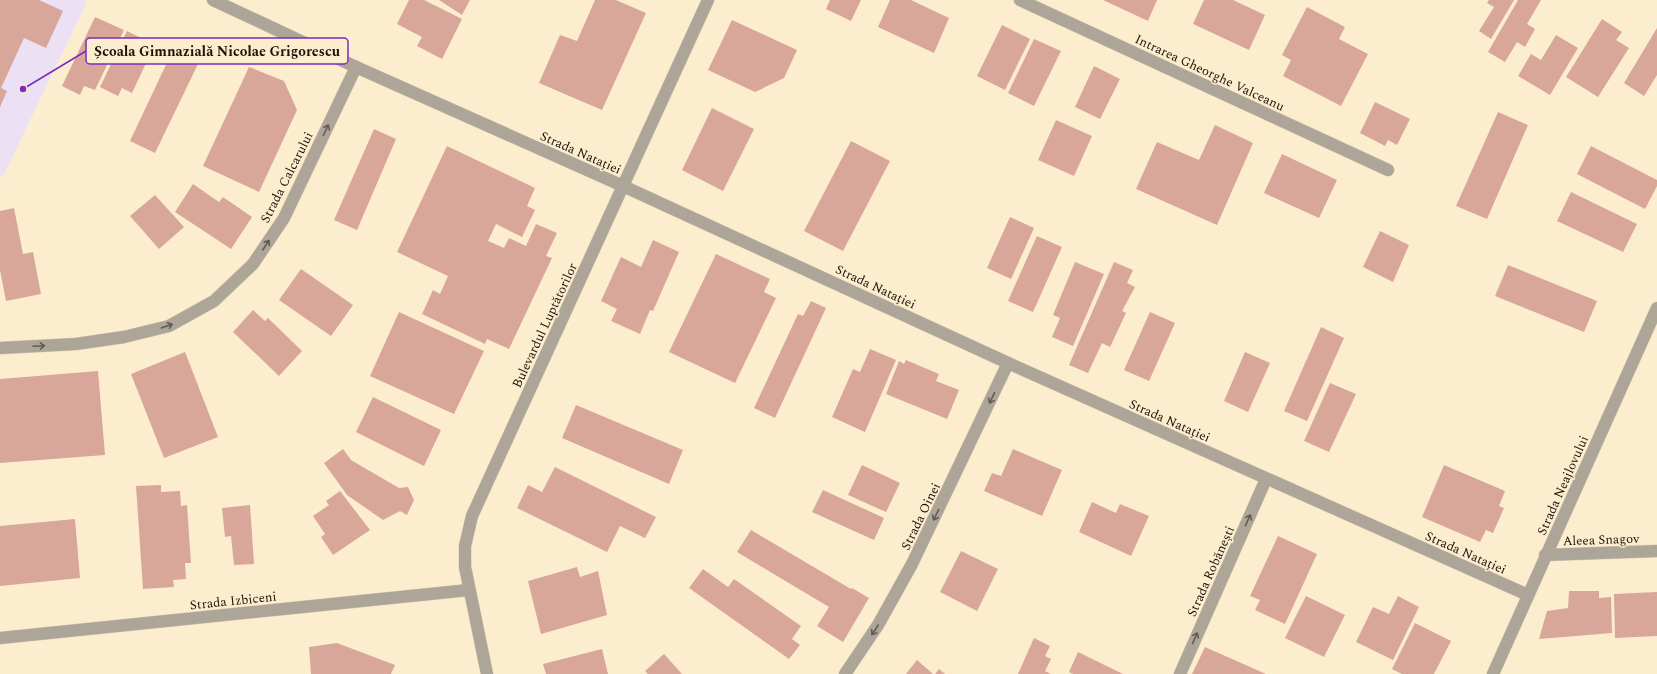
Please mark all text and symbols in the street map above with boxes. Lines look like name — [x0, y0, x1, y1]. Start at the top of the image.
street label: Intrarea Gheorghe Valceanu — [1131, 29, 1288, 116]
callout: Școala Gimnazială Nicolae Grigorescu — [86, 38, 348, 64]
text: Școala Gimnazială Nicolae Grigorescu — [94, 41, 341, 62]
one-way arrow — [323, 124, 330, 136]
street label: Strada Natației — [537, 126, 624, 180]
street label: Strada Calcarului — [255, 128, 319, 227]
one-way arrow — [262, 239, 270, 251]
street label: Strada Natației — [832, 259, 919, 314]
street label: Bulevardul Luptătorilor — [507, 260, 583, 391]
one-way arrow — [160, 322, 173, 329]
one-way arrow — [32, 343, 45, 350]
one-way arrow — [988, 392, 995, 404]
street label: Strada Natației — [1126, 394, 1213, 448]
street label: Strada Neajlovului — [1532, 432, 1594, 538]
street label: Strada Oinei — [896, 479, 946, 554]
one-way arrow — [932, 509, 939, 521]
one-way arrow — [1245, 514, 1252, 526]
street label: Strada Robănești — [1182, 523, 1240, 620]
street label: Strada Natației — [1422, 526, 1509, 580]
street label: Aleea Snagov — [1562, 529, 1640, 551]
street label: Strada Izbiceni — [189, 587, 277, 615]
one-way arrow — [870, 624, 878, 636]
one-way arrow — [1192, 633, 1200, 645]

